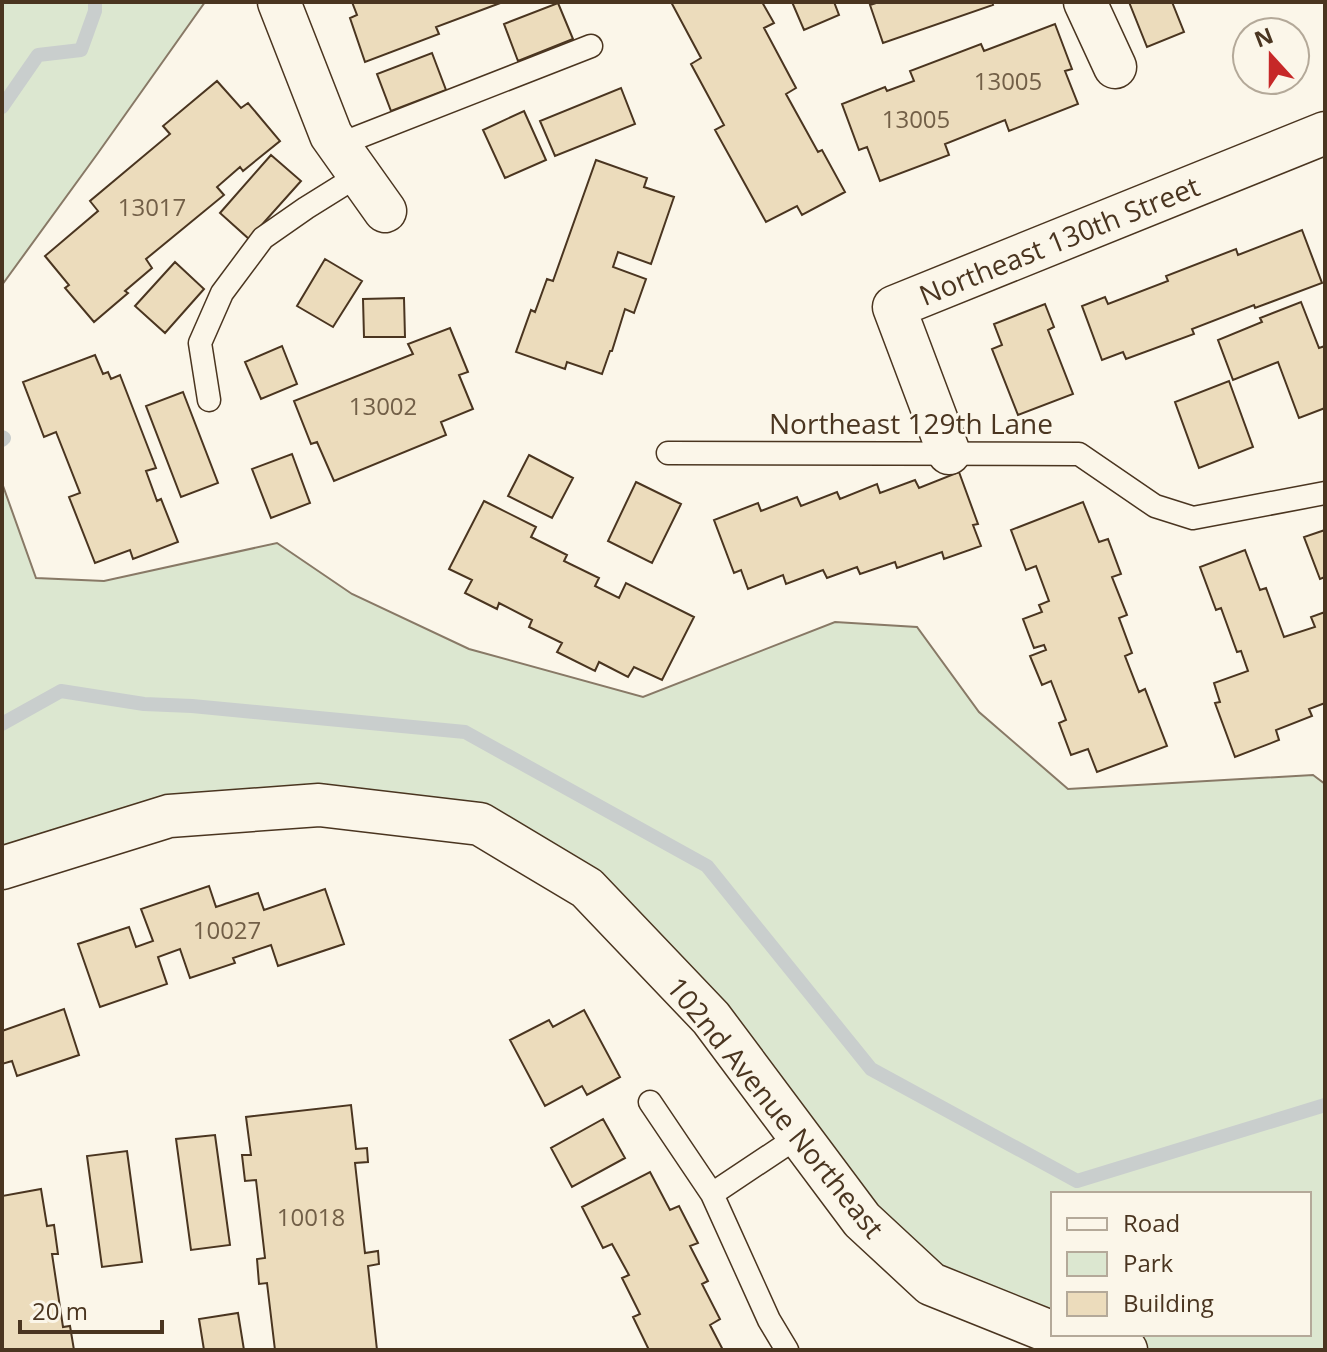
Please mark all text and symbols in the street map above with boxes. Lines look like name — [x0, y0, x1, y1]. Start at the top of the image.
north arrow — [1231, 16, 1311, 96]
text: N — [1250, 19, 1277, 54]
house number: 13005 — [974, 64, 1042, 97]
house number: 13005 — [882, 102, 950, 135]
street label: Northeast 130th Street — [913, 166, 1205, 314]
house number: 13017 — [118, 190, 186, 223]
house number: 13002 — [349, 389, 417, 422]
street label: Northeast 129th Lane — [769, 404, 1053, 442]
house number: 10027 — [193, 913, 261, 946]
street label: 102nd Avenue Northeast — [659, 969, 893, 1245]
legend — [1051, 1192, 1311, 1336]
house number: 10018 — [277, 1200, 345, 1233]
text: Road — [1123, 1206, 1180, 1239]
text: Park — [1123, 1246, 1174, 1279]
scale bar — [20, 1284, 162, 1334]
text: Building — [1123, 1286, 1214, 1319]
text: 20 m — [32, 1294, 88, 1327]

